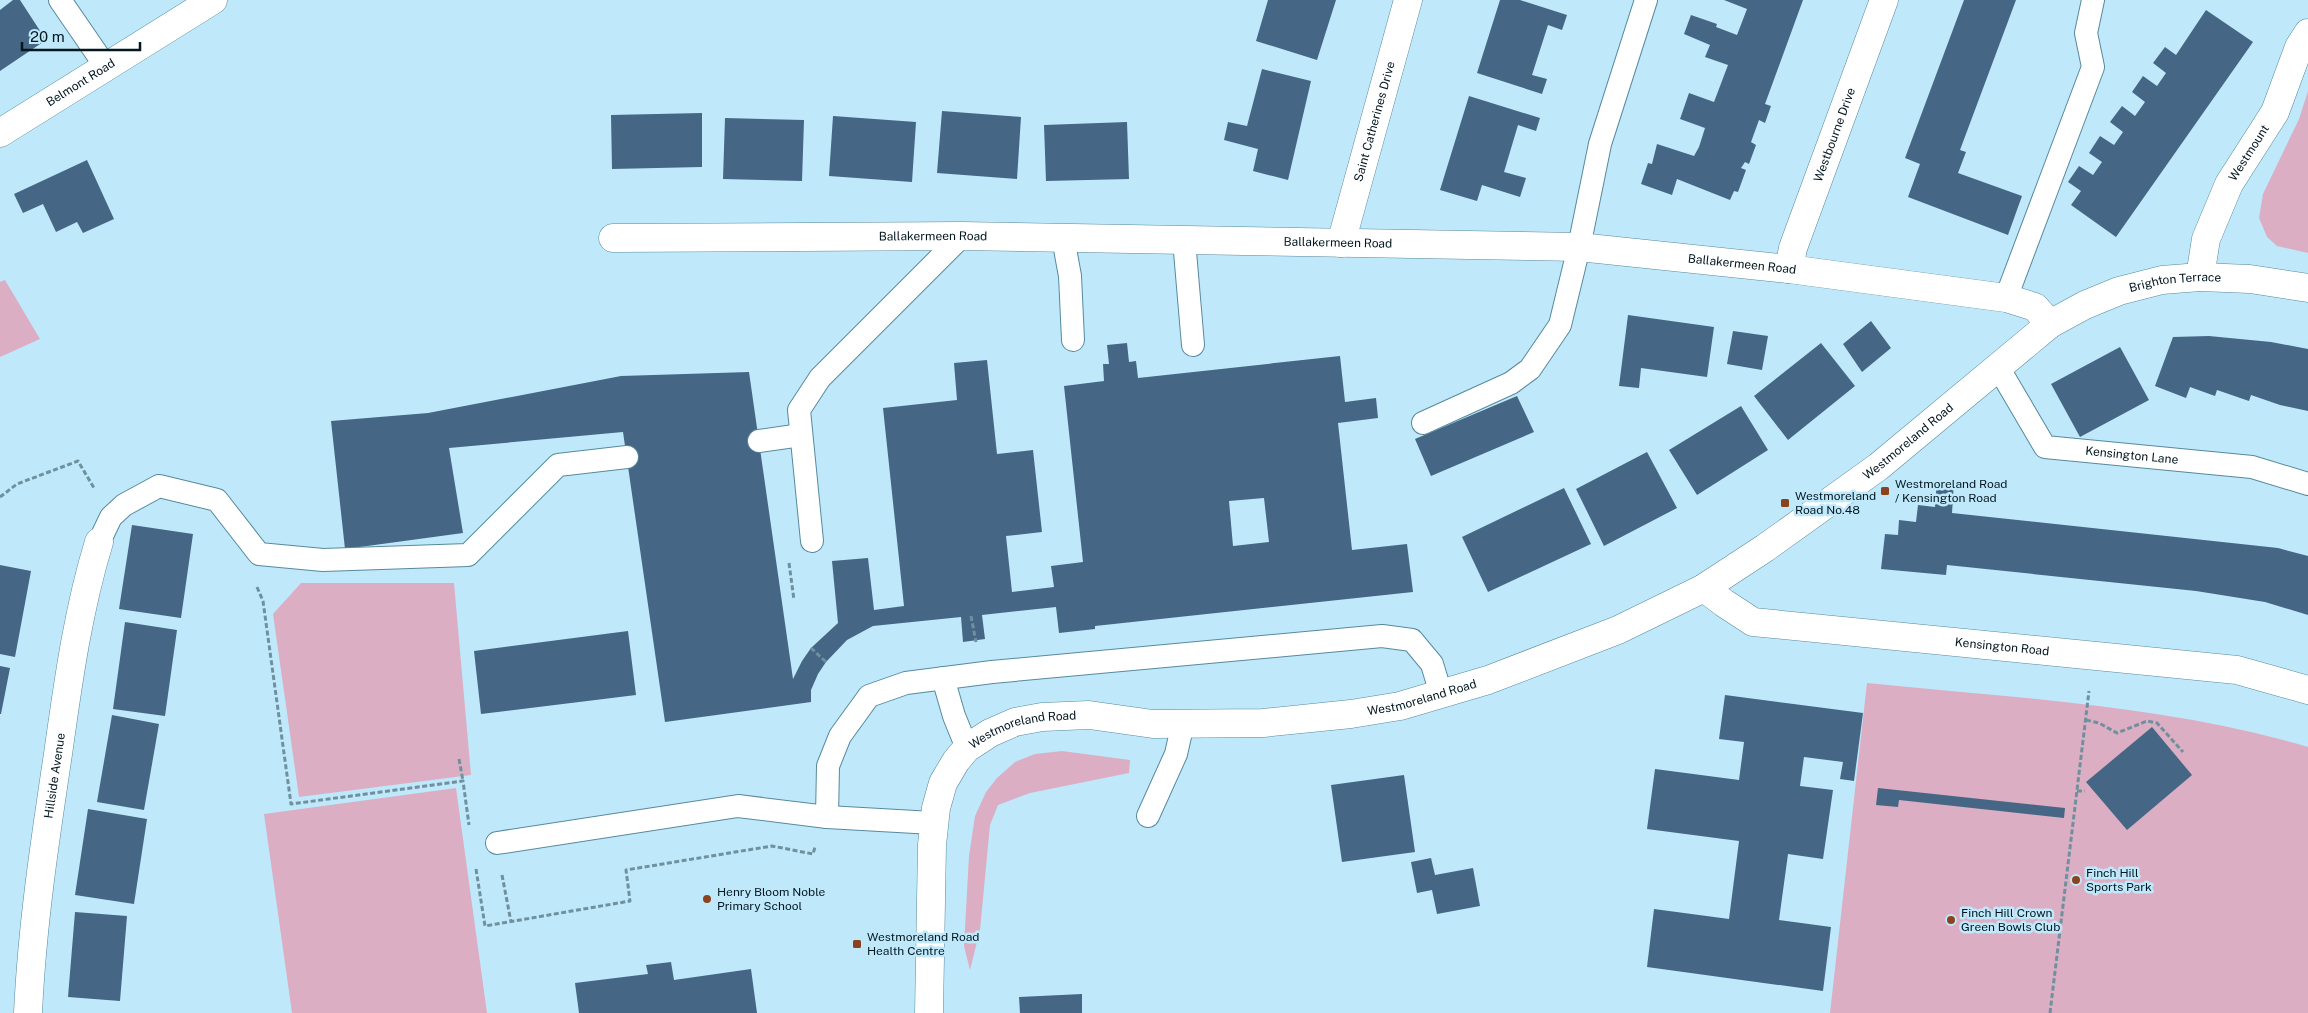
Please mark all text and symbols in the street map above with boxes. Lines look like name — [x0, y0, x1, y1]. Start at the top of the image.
scale bar — [22, 20, 140, 52]
text: 20 m — [30, 28, 65, 45]
street label: Belmont Road — [44, 56, 118, 109]
street label: Saint Catherines Drive — [1351, 60, 1398, 183]
street label: Westbourne Drive — [1811, 86, 1858, 184]
street label: Westmount — [2226, 122, 2272, 184]
street label: Ballakermeen Road — [879, 229, 987, 243]
street label: Ballakermeen Road — [1283, 235, 1392, 251]
street label: Ballakermeen Road — [1687, 251, 1797, 277]
street label: Brighton Terrace — [2127, 270, 2222, 295]
street label: Westmoreland Road — [1860, 400, 1956, 482]
street label: Kensington Lane — [2085, 444, 2179, 467]
place label: Westmoreland Road / Kensington Road — [1895, 477, 2007, 505]
marker: Westmoreland Road / Kensington Road — [1879, 485, 1891, 497]
place label: Westmoreland Road No.48 — [1795, 489, 1876, 517]
marker: Westmoreland Road No.48 — [1779, 497, 1791, 509]
street label: Kensington Road — [1954, 635, 2050, 658]
street label: Westmoreland Road — [1366, 677, 1478, 718]
street label: Westmoreland Road — [966, 709, 1077, 752]
street label: Hillside Avenue — [41, 732, 68, 819]
place label: Finch Hill Sports Park — [2086, 866, 2152, 894]
marker: Finch Hill Sports Park — [2070, 874, 2082, 886]
place label: Henry Bloom Noble Primary School — [717, 885, 825, 913]
marker: Henry Bloom Noble Primary School — [701, 893, 713, 905]
place label: Finch Hill Crown Green Bowls Club — [1961, 906, 2060, 934]
marker: Finch Hill Crown Green Bowls Club — [1945, 914, 1957, 926]
place label: Westmoreland Road Health Centre — [867, 930, 979, 958]
marker: Westmoreland Road Health Centre — [851, 938, 863, 950]

